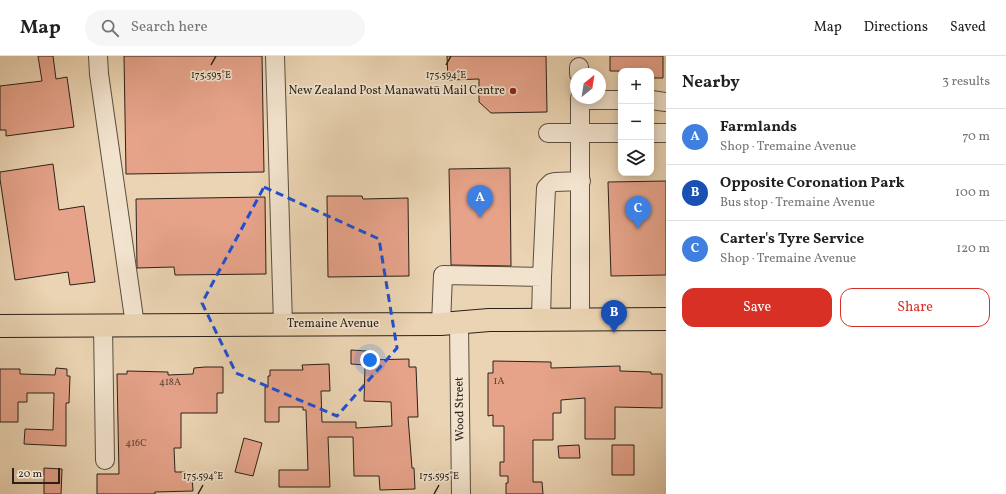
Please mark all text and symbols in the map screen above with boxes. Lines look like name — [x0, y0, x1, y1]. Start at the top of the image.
search box — [85, 10, 365, 46]
text: Map — [20, 15, 61, 41]
icon: search — [99, 17, 121, 39]
text: Search here — [131, 17, 208, 38]
text: Map — [814, 18, 842, 37]
text: Directions — [864, 18, 928, 37]
text: Saved — [950, 18, 986, 37]
text: 175.593°E — [191, 68, 231, 82]
text: 175.594°E — [426, 68, 466, 82]
north arrow — [570, 68, 606, 104]
map controls — [618, 68, 654, 176]
button: + — [618, 68, 654, 104]
text: Nearby — [682, 71, 740, 94]
text: 3 results — [942, 73, 990, 91]
place label: New Zealand Post Manawatū Mail Centre — [288, 83, 505, 99]
marker: New Zealand Post Manawatū Mail Centre — [508, 86, 518, 96]
button: − — [618, 104, 654, 140]
text: Farmlands — [720, 117, 797, 138]
text: A — [690, 128, 700, 146]
text: 70 m — [962, 128, 990, 146]
text: Shop · Tremaine Avenue — [720, 138, 856, 156]
button: layers — [618, 140, 654, 176]
text: Opposite Coronation Park — [720, 173, 905, 194]
text: B — [691, 184, 699, 202]
text: 100 m — [955, 184, 990, 202]
pin: A — [467, 185, 493, 218]
text: Bus stop · Tremaine Avenue — [720, 194, 875, 212]
pin: C — [625, 196, 651, 229]
text: Carter's Tyre Service — [720, 229, 864, 250]
text: C — [691, 240, 699, 258]
text: 120 m — [956, 240, 990, 258]
text: Shop · Tremaine Avenue — [720, 250, 856, 268]
button: Save — [682, 288, 832, 327]
button: Share — [840, 288, 990, 327]
pin: B — [601, 300, 627, 333]
street label: Tremaine Avenue — [287, 316, 379, 332]
your location — [360, 350, 380, 370]
house number: 1A — [494, 374, 504, 388]
house number: 418A — [159, 375, 181, 389]
street label: Wood Street — [451, 377, 469, 441]
house number: 416C — [125, 436, 147, 450]
scale bar — [12, 466, 60, 485]
text: 20 m — [18, 467, 42, 482]
text: 175.594°E — [183, 469, 223, 483]
text: 175.595°E — [419, 469, 459, 483]

